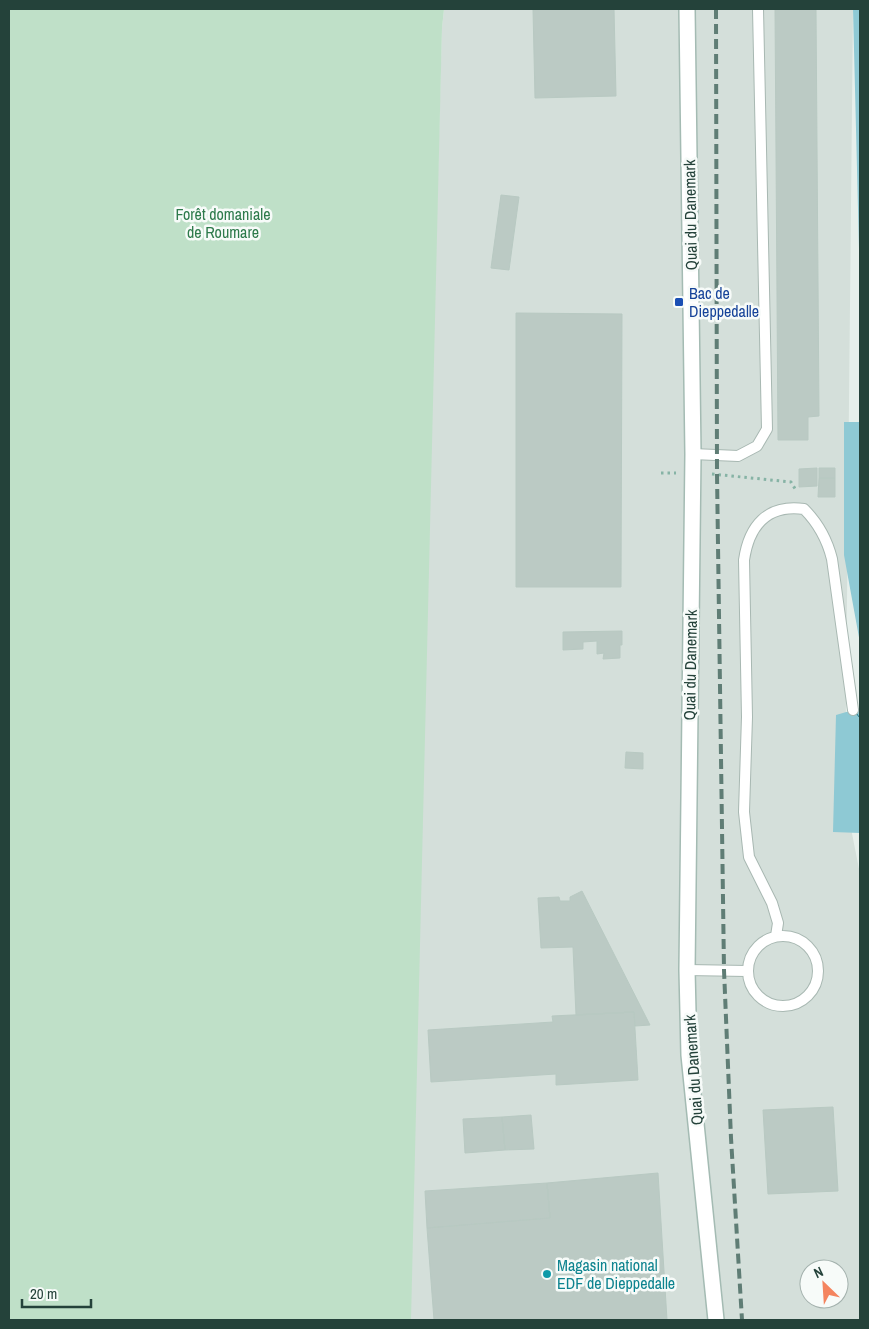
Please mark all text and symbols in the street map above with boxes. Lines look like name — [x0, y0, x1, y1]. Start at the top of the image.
street label: Quai du Danemark — [678, 159, 702, 271]
park label: Forêt domaniale de Roumare — [176, 203, 270, 243]
place label: Bac de Dieppedalle — [689, 282, 759, 322]
marker: Bac de Dieppedalle — [673, 296, 685, 308]
street label: Quai du Danemark — [678, 609, 702, 721]
street label: Quai du Danemark — [678, 1014, 708, 1126]
place label: Magasin national EDF de Dieppedalle — [557, 1254, 675, 1294]
north arrow — [799, 1259, 849, 1309]
text: N — [811, 1262, 826, 1282]
marker: Magasin national EDF de Dieppedalle — [541, 1268, 553, 1280]
scale bar — [22, 1276, 91, 1308]
text: 20 m — [30, 1283, 57, 1304]

